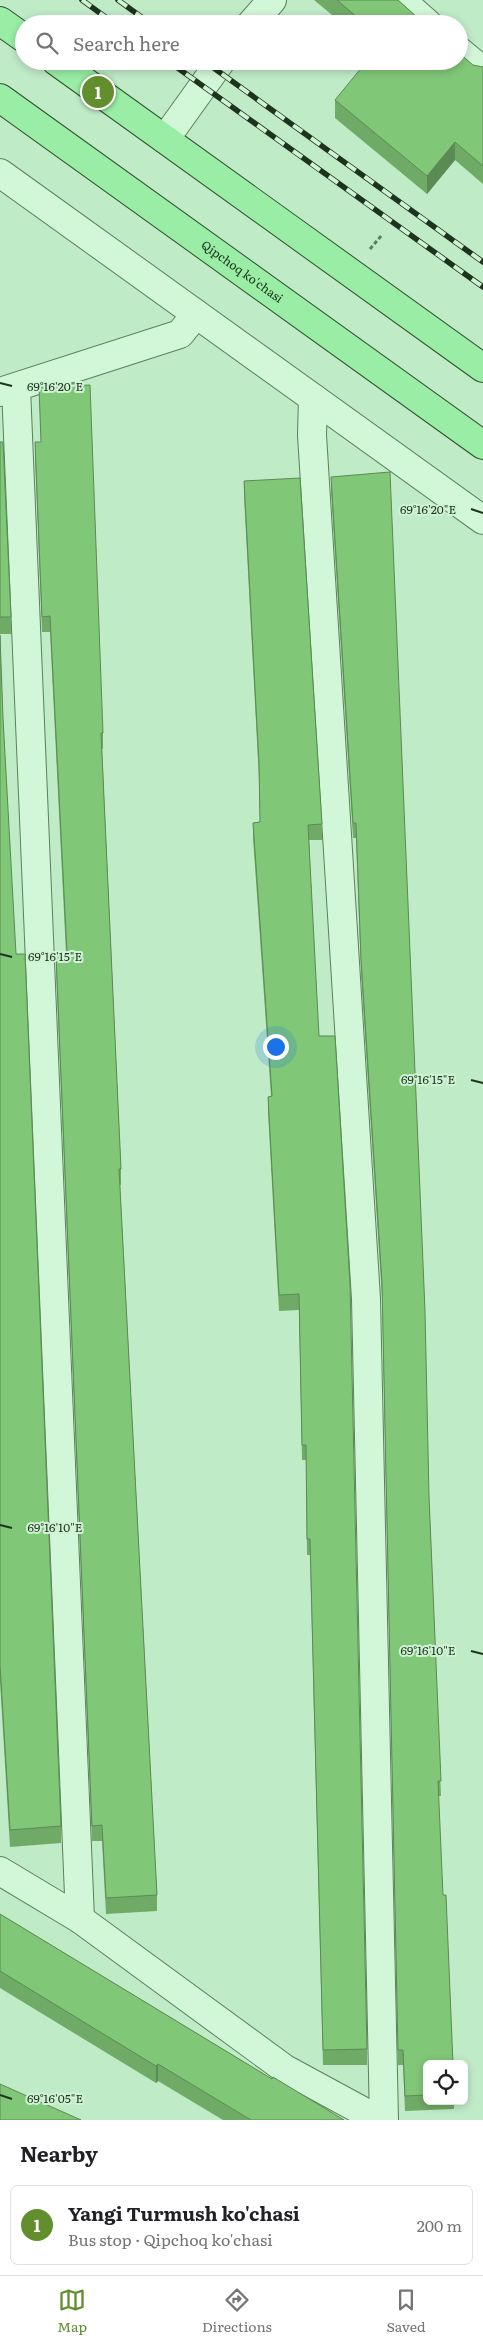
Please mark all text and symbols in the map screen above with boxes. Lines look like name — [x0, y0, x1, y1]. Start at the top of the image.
search box — [15, 15, 468, 70]
icon: search — [33, 29, 61, 57]
text: Search here — [73, 29, 180, 57]
pin: 1 — [82, 73, 114, 111]
street label: Qipchoq ko'chasi — [198, 235, 287, 307]
text: 69°16'20"E — [27, 377, 83, 395]
text: 69°16'20"E — [400, 500, 456, 518]
text: 69°16'15"E — [28, 947, 82, 965]
your location — [263, 1034, 289, 1060]
text: 69°16'15"E — [401, 1070, 455, 1088]
text: 69°16'10"E — [28, 1518, 83, 1536]
text: 69°16'10"E — [401, 1641, 456, 1659]
map controls — [423, 2060, 468, 2105]
button: locate — [423, 2060, 468, 2105]
text: 69°16'05"E — [27, 2089, 83, 2107]
text: Nearby — [20, 2137, 98, 2168]
text: Yangi Turmush ko'chasi — [68, 2199, 300, 2227]
text: 1 — [34, 2213, 40, 2237]
text: 200 m — [417, 2213, 462, 2237]
text: Bus stop · Qipchoq ko'chasi — [68, 2227, 273, 2251]
tab: Map — [57, 2286, 87, 2336]
tab: Directions — [202, 2286, 272, 2336]
tab: Saved — [387, 2286, 426, 2336]

